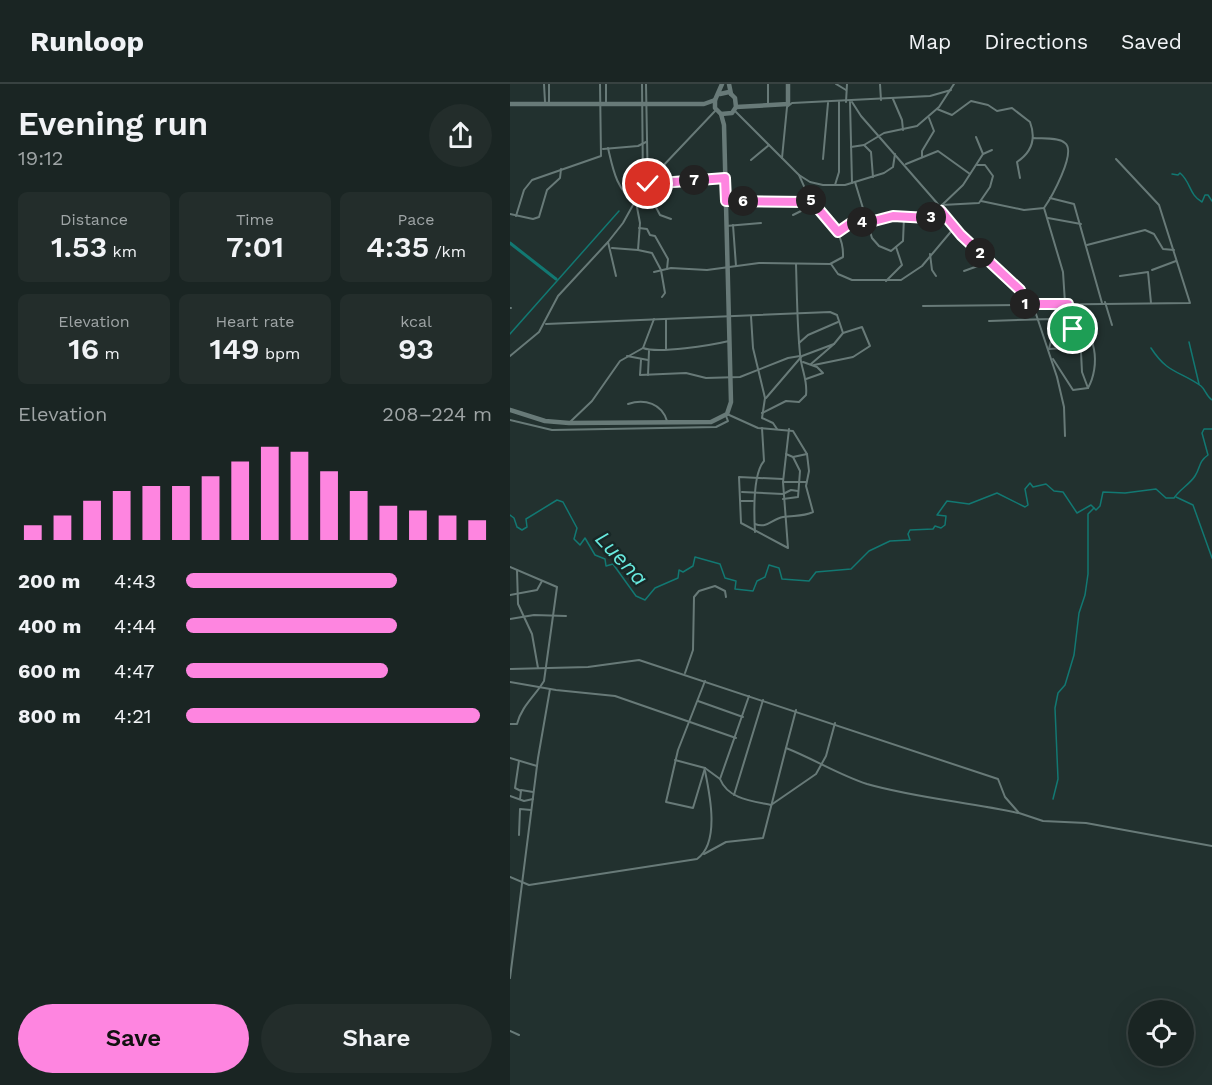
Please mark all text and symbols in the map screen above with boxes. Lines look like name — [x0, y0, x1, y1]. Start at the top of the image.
text: Runloop — [30, 25, 144, 58]
text: Map — [908, 29, 951, 54]
text: Directions — [984, 29, 1088, 54]
text: Saved — [1121, 29, 1182, 54]
text: Evening run — [18, 104, 208, 143]
button: share — [429, 104, 492, 167]
text: 19:12 — [18, 146, 64, 170]
pin — [622, 158, 673, 209]
pin: 7 — [679, 165, 709, 195]
icon: check — [631, 167, 664, 200]
text: 7 — [689, 170, 699, 189]
pin: 5 — [796, 185, 826, 215]
pin: 6 — [728, 186, 758, 216]
text: 5 — [806, 190, 816, 209]
text: 6 — [738, 191, 748, 210]
pin: 3 — [916, 202, 946, 232]
pin: 4 — [847, 207, 877, 237]
text: 3 — [926, 207, 936, 226]
text: Distance — [60, 210, 128, 229]
text: Time — [236, 210, 274, 229]
text: Pace — [397, 210, 435, 229]
text: 4 — [857, 212, 867, 231]
text: 1.53 — [51, 229, 107, 264]
text: 7:01 — [226, 229, 284, 264]
text: 4:35 — [366, 229, 429, 264]
pin: 2 — [965, 238, 995, 268]
text: km — [107, 242, 137, 261]
text: /km — [429, 242, 466, 261]
text: 2 — [975, 243, 985, 262]
pin: 1 — [1010, 289, 1040, 319]
text: 1 — [1022, 294, 1028, 313]
pin — [1047, 303, 1098, 354]
text: Elevation — [58, 312, 130, 331]
text: Heart rate — [215, 312, 295, 331]
text: kcal — [400, 312, 432, 331]
icon: arrive — [1056, 312, 1089, 345]
text: 16 — [68, 331, 99, 366]
text: 149 — [210, 331, 260, 366]
text: 93 — [398, 331, 434, 366]
text: m — [99, 344, 120, 363]
text: bpm — [260, 344, 300, 363]
text: Elevation — [18, 402, 107, 426]
text: 208–224 m — [382, 402, 492, 426]
water label: Luena — [590, 526, 653, 591]
text: 200 m — [18, 569, 80, 593]
text: 4:43 — [114, 569, 156, 593]
text: 400 m — [18, 614, 81, 638]
text: 4:44 — [114, 614, 157, 638]
text: 600 m — [18, 659, 81, 683]
text: 4:47 — [114, 659, 155, 683]
text: 800 m — [18, 704, 81, 728]
text: 4:21 — [114, 704, 152, 728]
map controls — [1128, 1000, 1194, 1066]
button: locate — [1128, 1000, 1194, 1066]
button: Save — [18, 1004, 249, 1073]
button: Share — [261, 1004, 492, 1073]

